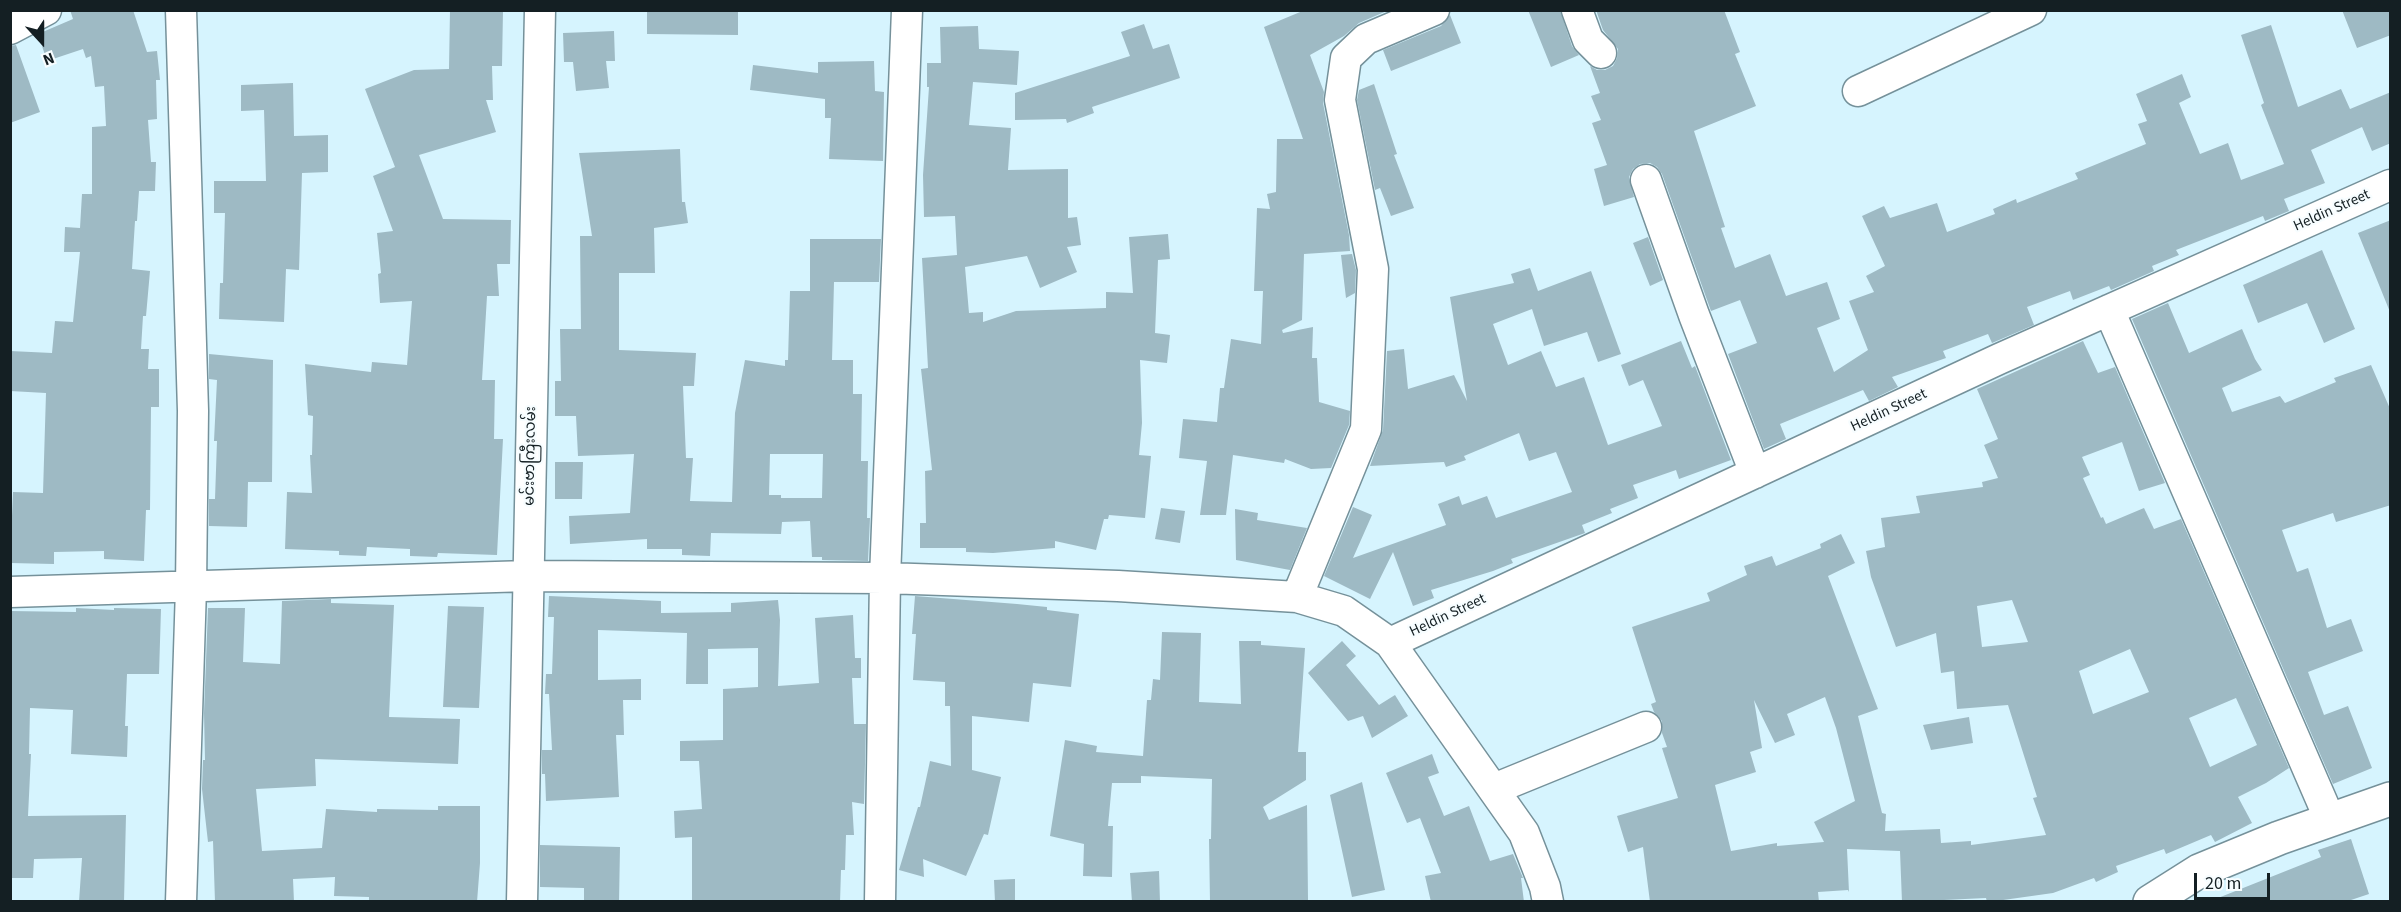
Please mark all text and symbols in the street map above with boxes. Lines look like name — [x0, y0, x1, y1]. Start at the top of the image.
north arrow — [12, 12, 72, 72]
text: N — [40, 47, 57, 71]
street label: Heldin Street — [2291, 186, 2373, 236]
street label: Heldin Street — [1848, 386, 1930, 436]
street label: မင်းဗာကြီးလမ်း — [521, 406, 541, 506]
street label: Heldin Street — [1407, 591, 1489, 641]
scale bar — [2197, 861, 2274, 899]
text: 20 m — [2205, 871, 2241, 896]

